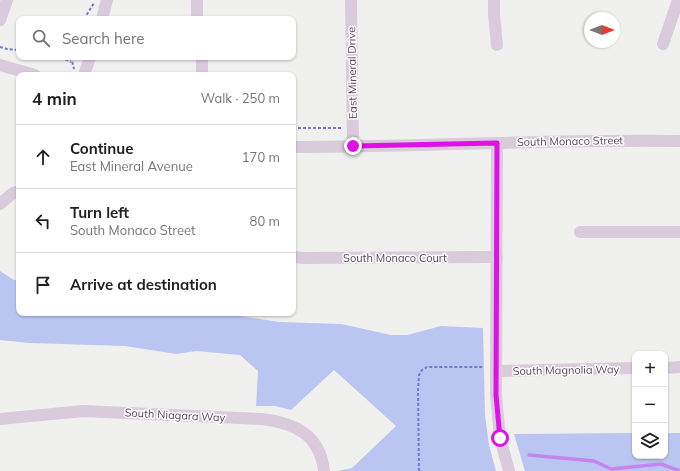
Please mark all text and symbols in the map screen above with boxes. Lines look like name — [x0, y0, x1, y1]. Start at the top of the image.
north arrow — [584, 12, 620, 48]
search box — [16, 16, 296, 60]
icon: search — [30, 27, 52, 49]
street label: East Mineral Drive — [344, 27, 360, 119]
text: Search here — [62, 29, 144, 48]
text: 4 min — [32, 88, 77, 109]
text: Walk · 250 m — [201, 90, 280, 106]
street label: South Monaco Street — [517, 133, 623, 149]
route end — [344, 137, 362, 155]
text: Continue — [70, 139, 133, 158]
icon: ahead — [32, 146, 54, 168]
text: 170 m — [242, 149, 280, 165]
text: East Mineral Avenue — [70, 158, 193, 174]
text: Turn left — [70, 203, 129, 222]
icon: left — [32, 210, 54, 232]
text: 80 m — [250, 213, 280, 229]
text: South Monaco Street — [70, 222, 196, 238]
street label: South Monaco Court — [343, 251, 447, 265]
icon: arrive — [32, 274, 54, 296]
text: Arrive at destination — [70, 275, 217, 294]
map controls — [632, 351, 668, 459]
button: + — [632, 351, 668, 387]
street label: South Magnolia Way — [513, 362, 620, 378]
button: − — [632, 387, 668, 423]
street label: South Niagara Way — [124, 405, 226, 425]
button: layers — [632, 423, 668, 459]
route start — [491, 429, 509, 447]

